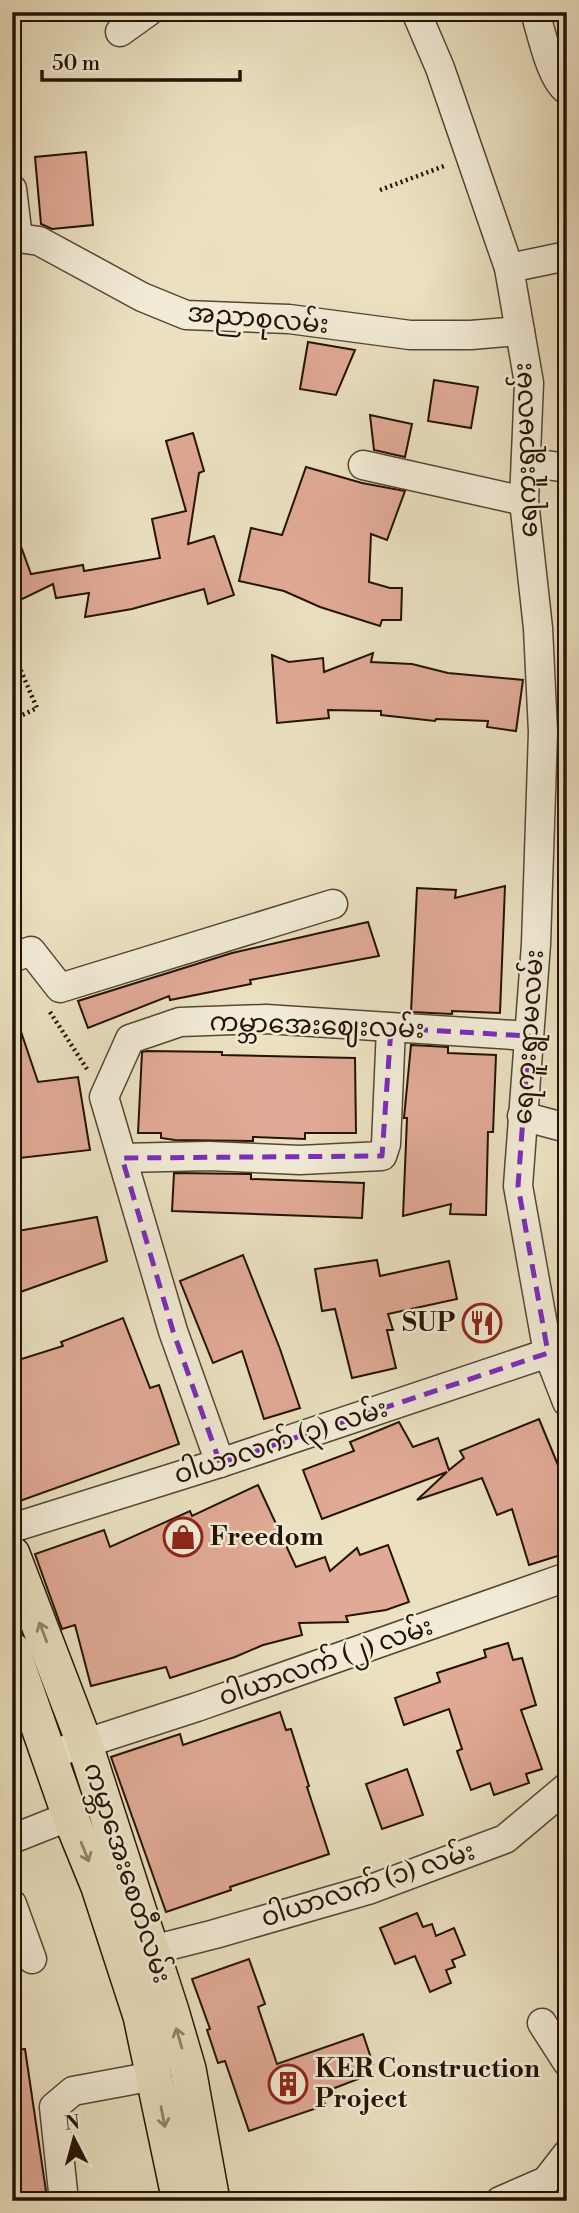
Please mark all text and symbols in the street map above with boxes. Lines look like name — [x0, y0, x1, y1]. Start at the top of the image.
scale bar — [42, 38, 240, 82]
text: 50 m — [52, 51, 100, 77]
street label: အညာစုလမ်း — [186, 295, 330, 345]
street label: ရေကူးရွာမလမ်း — [505, 362, 549, 538]
street label: ရေကူးရွာမလမ်း — [505, 948, 555, 1126]
street label: ကမ္ဘာအေးဈေးလမ်း — [209, 1004, 425, 1050]
restaurant icon: SUP — [461, 1302, 503, 1344]
place label: SUP — [402, 1307, 456, 1339]
street label: ဝါယာလက် (၃) လမ်း — [169, 1390, 393, 1495]
shop icon: Freedom — [162, 1516, 204, 1558]
place label: Freedom — [210, 1521, 324, 1553]
street label: ဝါယာလက် (၂) လမ်း — [214, 1608, 439, 1717]
one-way arrow — [35, 1622, 48, 1644]
street label: ကမ္ဘာအေးစေတီလမ်း — [72, 1758, 180, 1989]
street label: ဝါယာလက် (၁) လမ်း — [256, 1833, 479, 1935]
one-way arrow — [79, 1841, 92, 1863]
one-way arrow — [172, 2027, 185, 2050]
place label: KER Construction Project — [315, 2053, 540, 2115]
building icon: KER Construction Project — [267, 2063, 309, 2105]
north arrow — [38, 2104, 108, 2174]
one-way arrow — [156, 2105, 170, 2128]
text: N — [64, 2110, 81, 2136]

